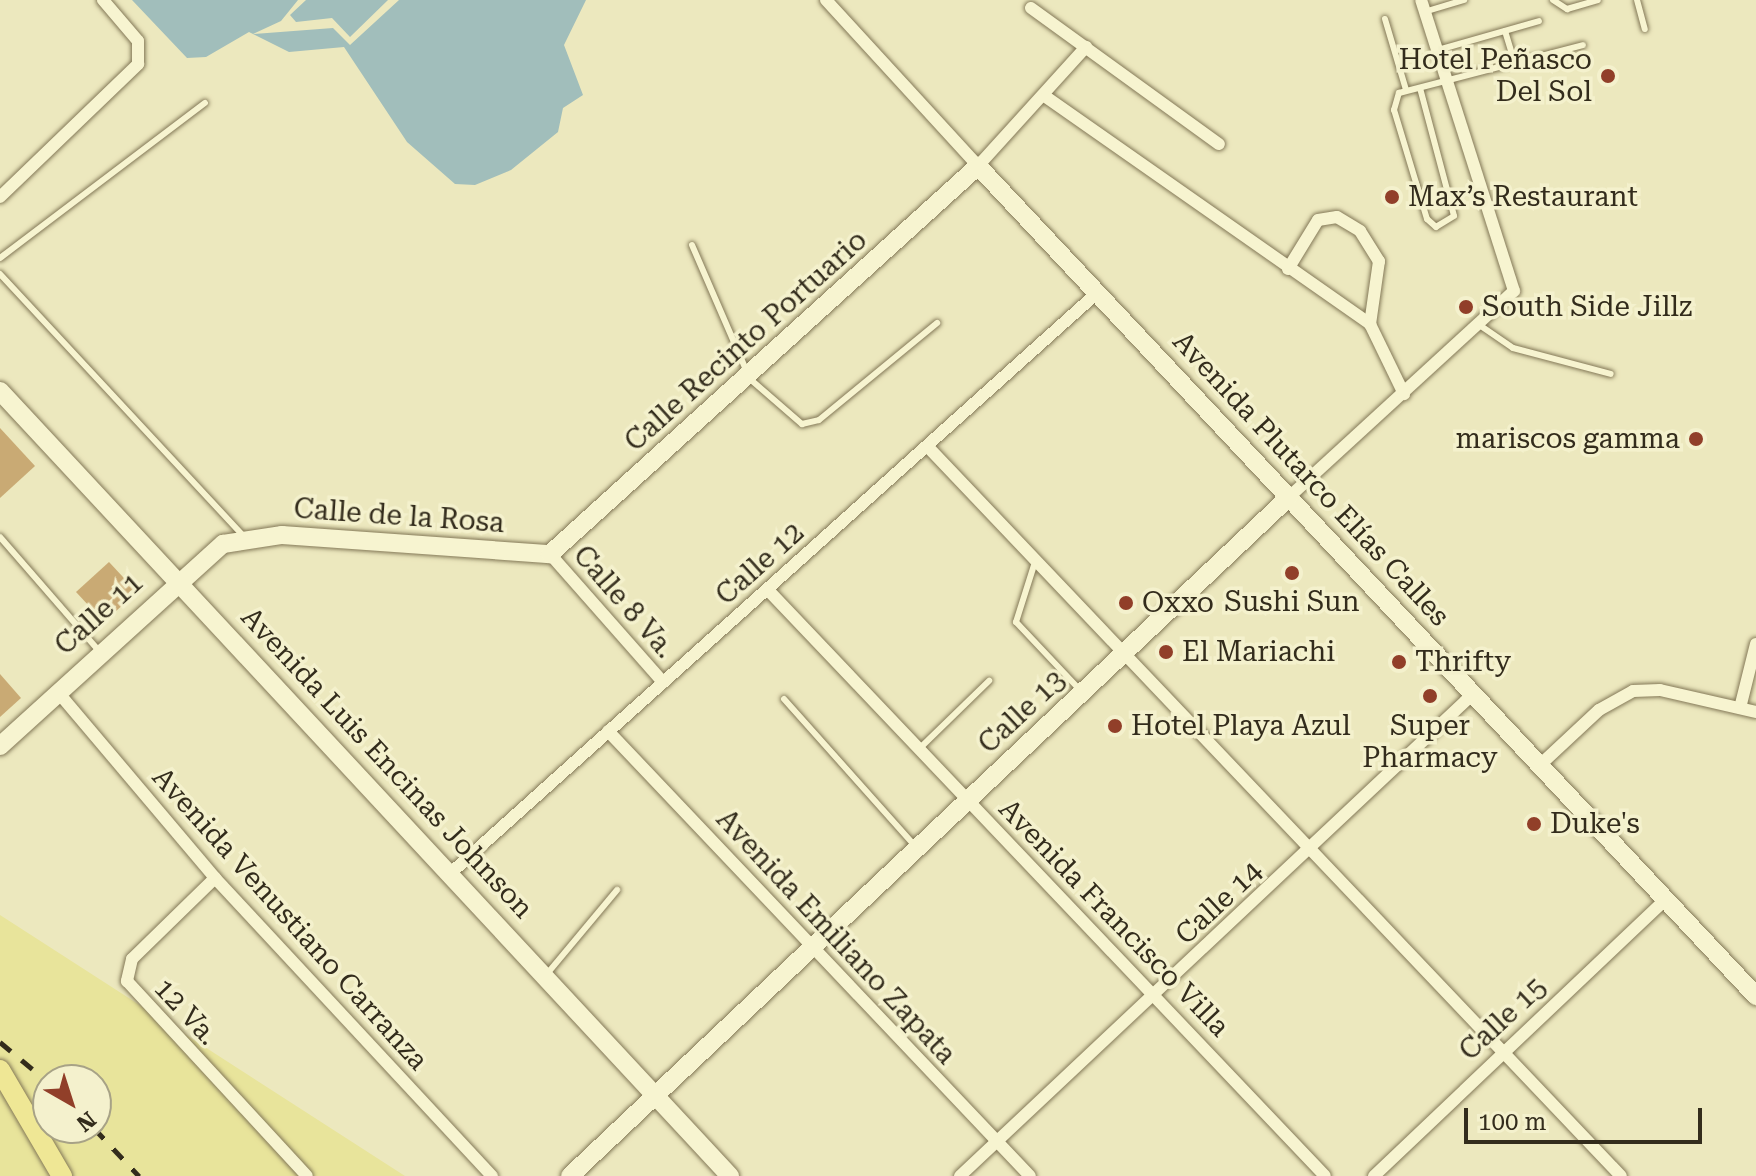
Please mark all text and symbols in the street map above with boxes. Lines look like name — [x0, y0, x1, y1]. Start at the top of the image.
place label: Hotel Peñasco Del Sol — [1399, 43, 1592, 109]
marker: Hotel Peñasco Del Sol — [1599, 67, 1617, 85]
place label: Max’s Restaurant — [1408, 180, 1638, 214]
marker: Max’s Restaurant — [1383, 188, 1401, 206]
street label: Calle Recinto Portuario — [618, 224, 874, 458]
place label: South Side Jillz — [1482, 290, 1692, 324]
marker: South Side Jillz — [1457, 298, 1475, 316]
street label: Avenida Plutarco Elías Calles — [1166, 325, 1456, 633]
place label: mariscos gamma — [1455, 422, 1680, 456]
marker: mariscos gamma — [1687, 430, 1705, 448]
street label: Calle de la Rosa — [293, 492, 505, 540]
street label: Calle 12 — [709, 516, 811, 612]
street label: Calle 8 Va. — [566, 539, 682, 665]
marker: Sushi Sun — [1283, 564, 1301, 582]
street label: Calle 11 — [48, 566, 150, 662]
place label: Sushi Sun — [1224, 585, 1360, 619]
place label: Oxxo — [1142, 586, 1214, 620]
marker: Oxxo — [1117, 594, 1135, 612]
street label: Avenida Luis Encinas Johnson — [234, 601, 540, 925]
place label: El Mariachi — [1182, 635, 1335, 669]
marker: El Mariachi — [1157, 643, 1175, 661]
place label: Thrifty — [1415, 645, 1511, 679]
marker: Thrifty — [1390, 653, 1408, 671]
street label: Calle 13 — [972, 663, 1072, 761]
marker: Super Pharmacy — [1421, 687, 1439, 705]
place label: Hotel Playa Azul — [1131, 709, 1351, 743]
place label: Super Pharmacy — [1362, 709, 1498, 775]
marker: Hotel Playa Azul — [1106, 717, 1124, 735]
street label: Avenida Venustiano Carranza — [145, 761, 435, 1077]
street label: Avenida Francisco Villa — [992, 792, 1236, 1044]
street label: Avenida Emiliano Zapata — [709, 803, 963, 1071]
place label: Duke's — [1550, 807, 1640, 841]
marker: Duke's — [1525, 815, 1543, 833]
street label: Calle 14 — [1169, 854, 1269, 952]
street label: Calle 15 — [1453, 970, 1553, 1068]
street label: 12 Va. — [147, 972, 225, 1052]
north arrow — [32, 1064, 112, 1144]
scale bar — [1468, 1092, 1706, 1142]
text: N — [72, 1106, 101, 1137]
text: 100 m — [1478, 1108, 1546, 1136]

